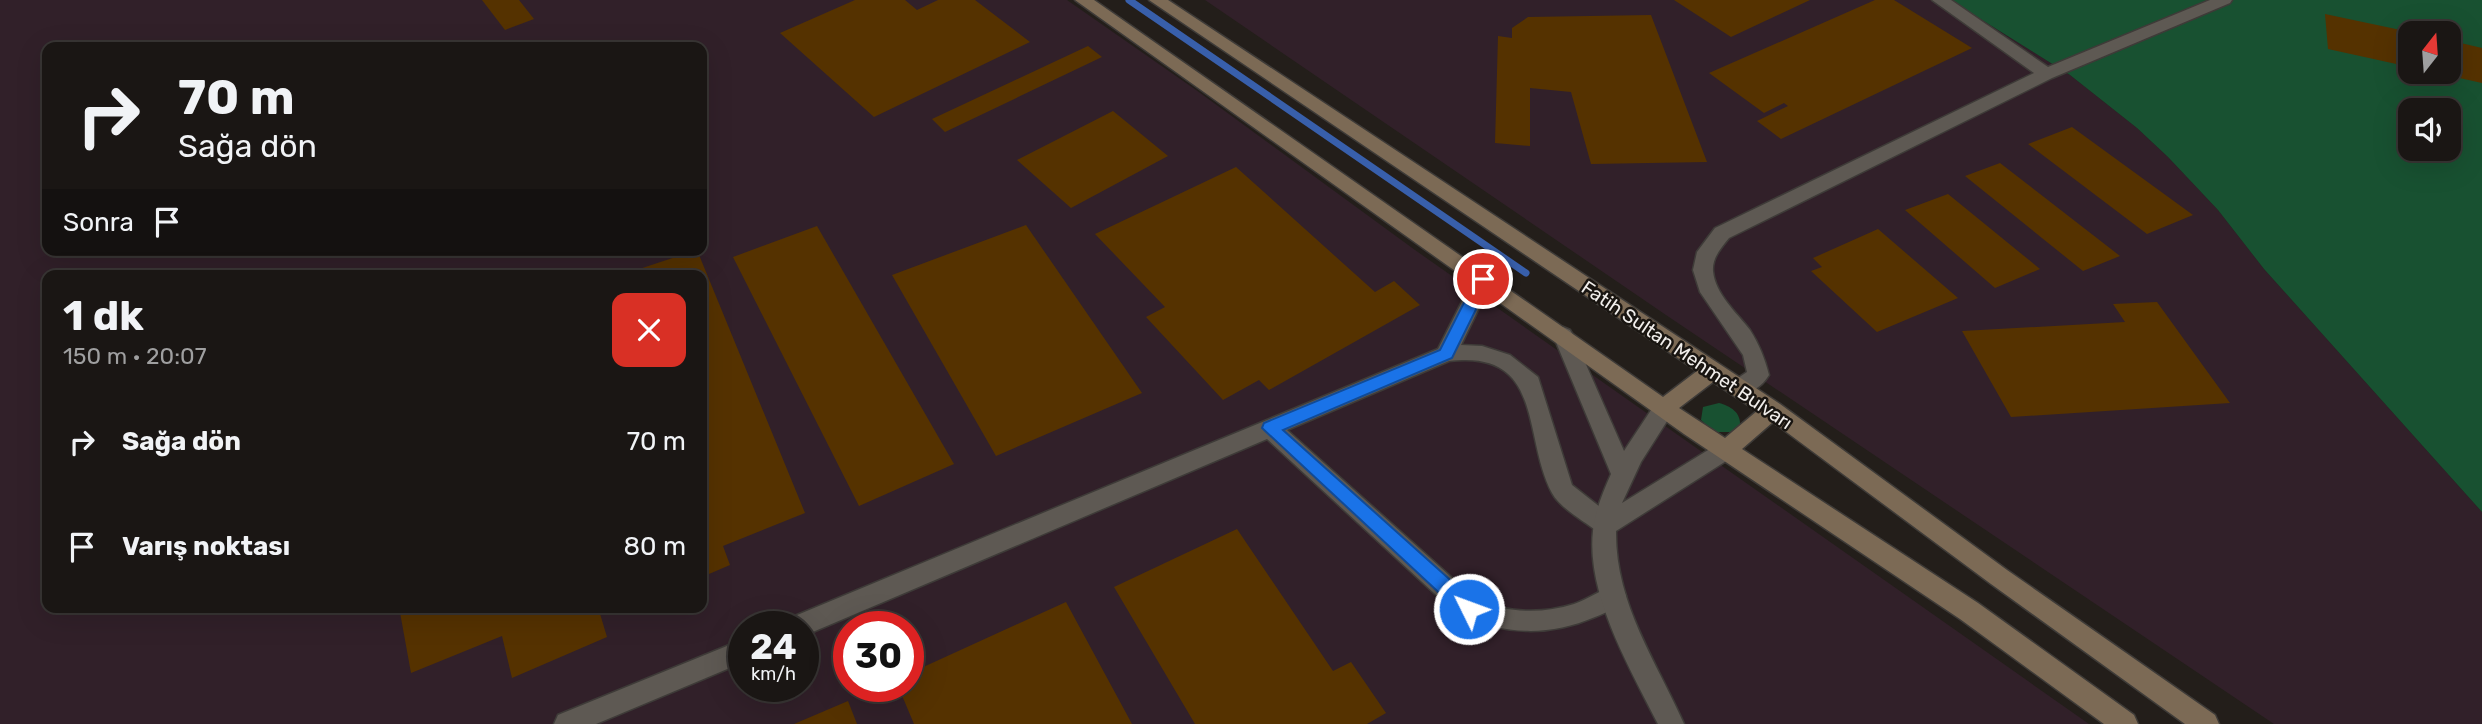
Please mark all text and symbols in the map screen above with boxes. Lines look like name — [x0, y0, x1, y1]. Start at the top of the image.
north arrow — [2398, 21, 2460, 84]
map controls — [2398, 21, 2461, 161]
text: 70 m — [178, 68, 295, 126]
icon: right — [63, 70, 154, 161]
button: sound — [2398, 98, 2461, 161]
text: Sağa dön — [178, 127, 317, 165]
icon: arrive — [148, 203, 186, 241]
text: Sonra — [63, 207, 134, 238]
pin — [1453, 249, 1513, 309]
icon: arrive — [1464, 260, 1502, 298]
street label: Fatih Sultan Mehmet Bulvarı — [1577, 276, 1797, 434]
text: 1 dk — [63, 291, 144, 341]
button: close — [612, 293, 686, 367]
text: 150 m · 20:07 — [63, 342, 206, 370]
icon: right — [63, 423, 101, 461]
text: Sağa dön — [122, 426, 241, 457]
text: 70 m — [627, 426, 686, 457]
icon: arrive — [63, 528, 101, 566]
text: Varış noktası — [122, 531, 290, 562]
text: 80 m — [623, 531, 686, 562]
position arrow — [1432, 572, 1506, 646]
speed limit sign: 30 — [833, 611, 924, 702]
text: 24 — [750, 626, 797, 668]
text: km/h — [751, 663, 796, 685]

